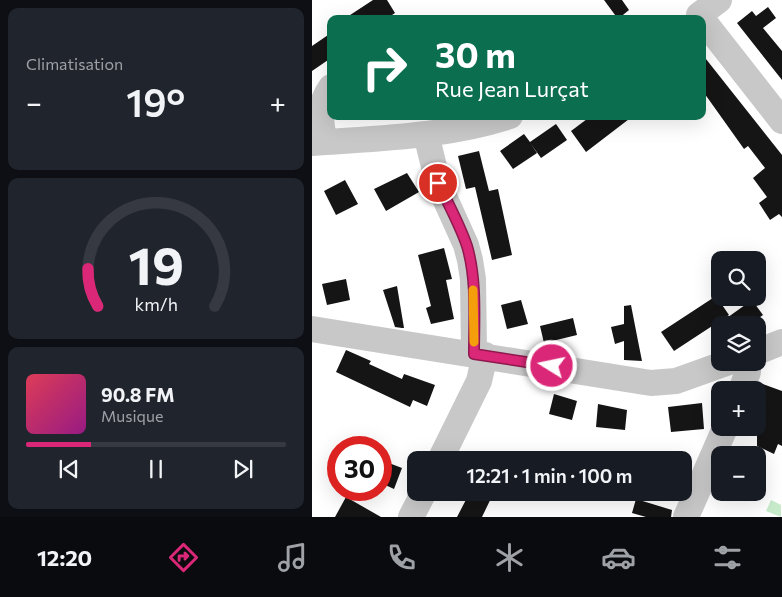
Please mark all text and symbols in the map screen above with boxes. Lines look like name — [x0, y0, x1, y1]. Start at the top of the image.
text: 30 m — [435, 32, 516, 75]
icon: right — [352, 35, 417, 100]
text: Climatisation — [26, 54, 123, 73]
text: Rue Jean Lurçat — [435, 75, 589, 102]
text: 19° — [126, 78, 185, 125]
text: − — [26, 85, 42, 119]
text: + — [270, 85, 286, 119]
pin — [417, 162, 459, 204]
icon: arrive — [424, 169, 452, 197]
text: 19 — [128, 232, 184, 296]
map controls — [711, 251, 766, 501]
button: search — [711, 251, 766, 306]
text: km/h — [134, 293, 178, 315]
button: layers — [711, 316, 766, 371]
position arrow — [525, 339, 577, 391]
button: + — [711, 381, 766, 436]
text: 90.8 FM — [101, 383, 175, 406]
text: Musique — [101, 406, 163, 425]
speed limit sign: 30 — [327, 436, 392, 501]
button: − — [711, 446, 766, 501]
icon: previous — [55, 455, 83, 483]
icon: pause — [142, 455, 170, 483]
icon: next — [229, 455, 257, 483]
text: 12:21 · 1 min · 100 m — [467, 464, 632, 487]
icon: directions — [166, 540, 201, 575]
icon: music — [275, 540, 310, 575]
icon: phone — [384, 540, 419, 575]
icon: climate — [492, 540, 527, 575]
icon: car — [601, 540, 636, 575]
icon: filters — [710, 540, 745, 575]
text: 12:20 — [37, 544, 92, 571]

